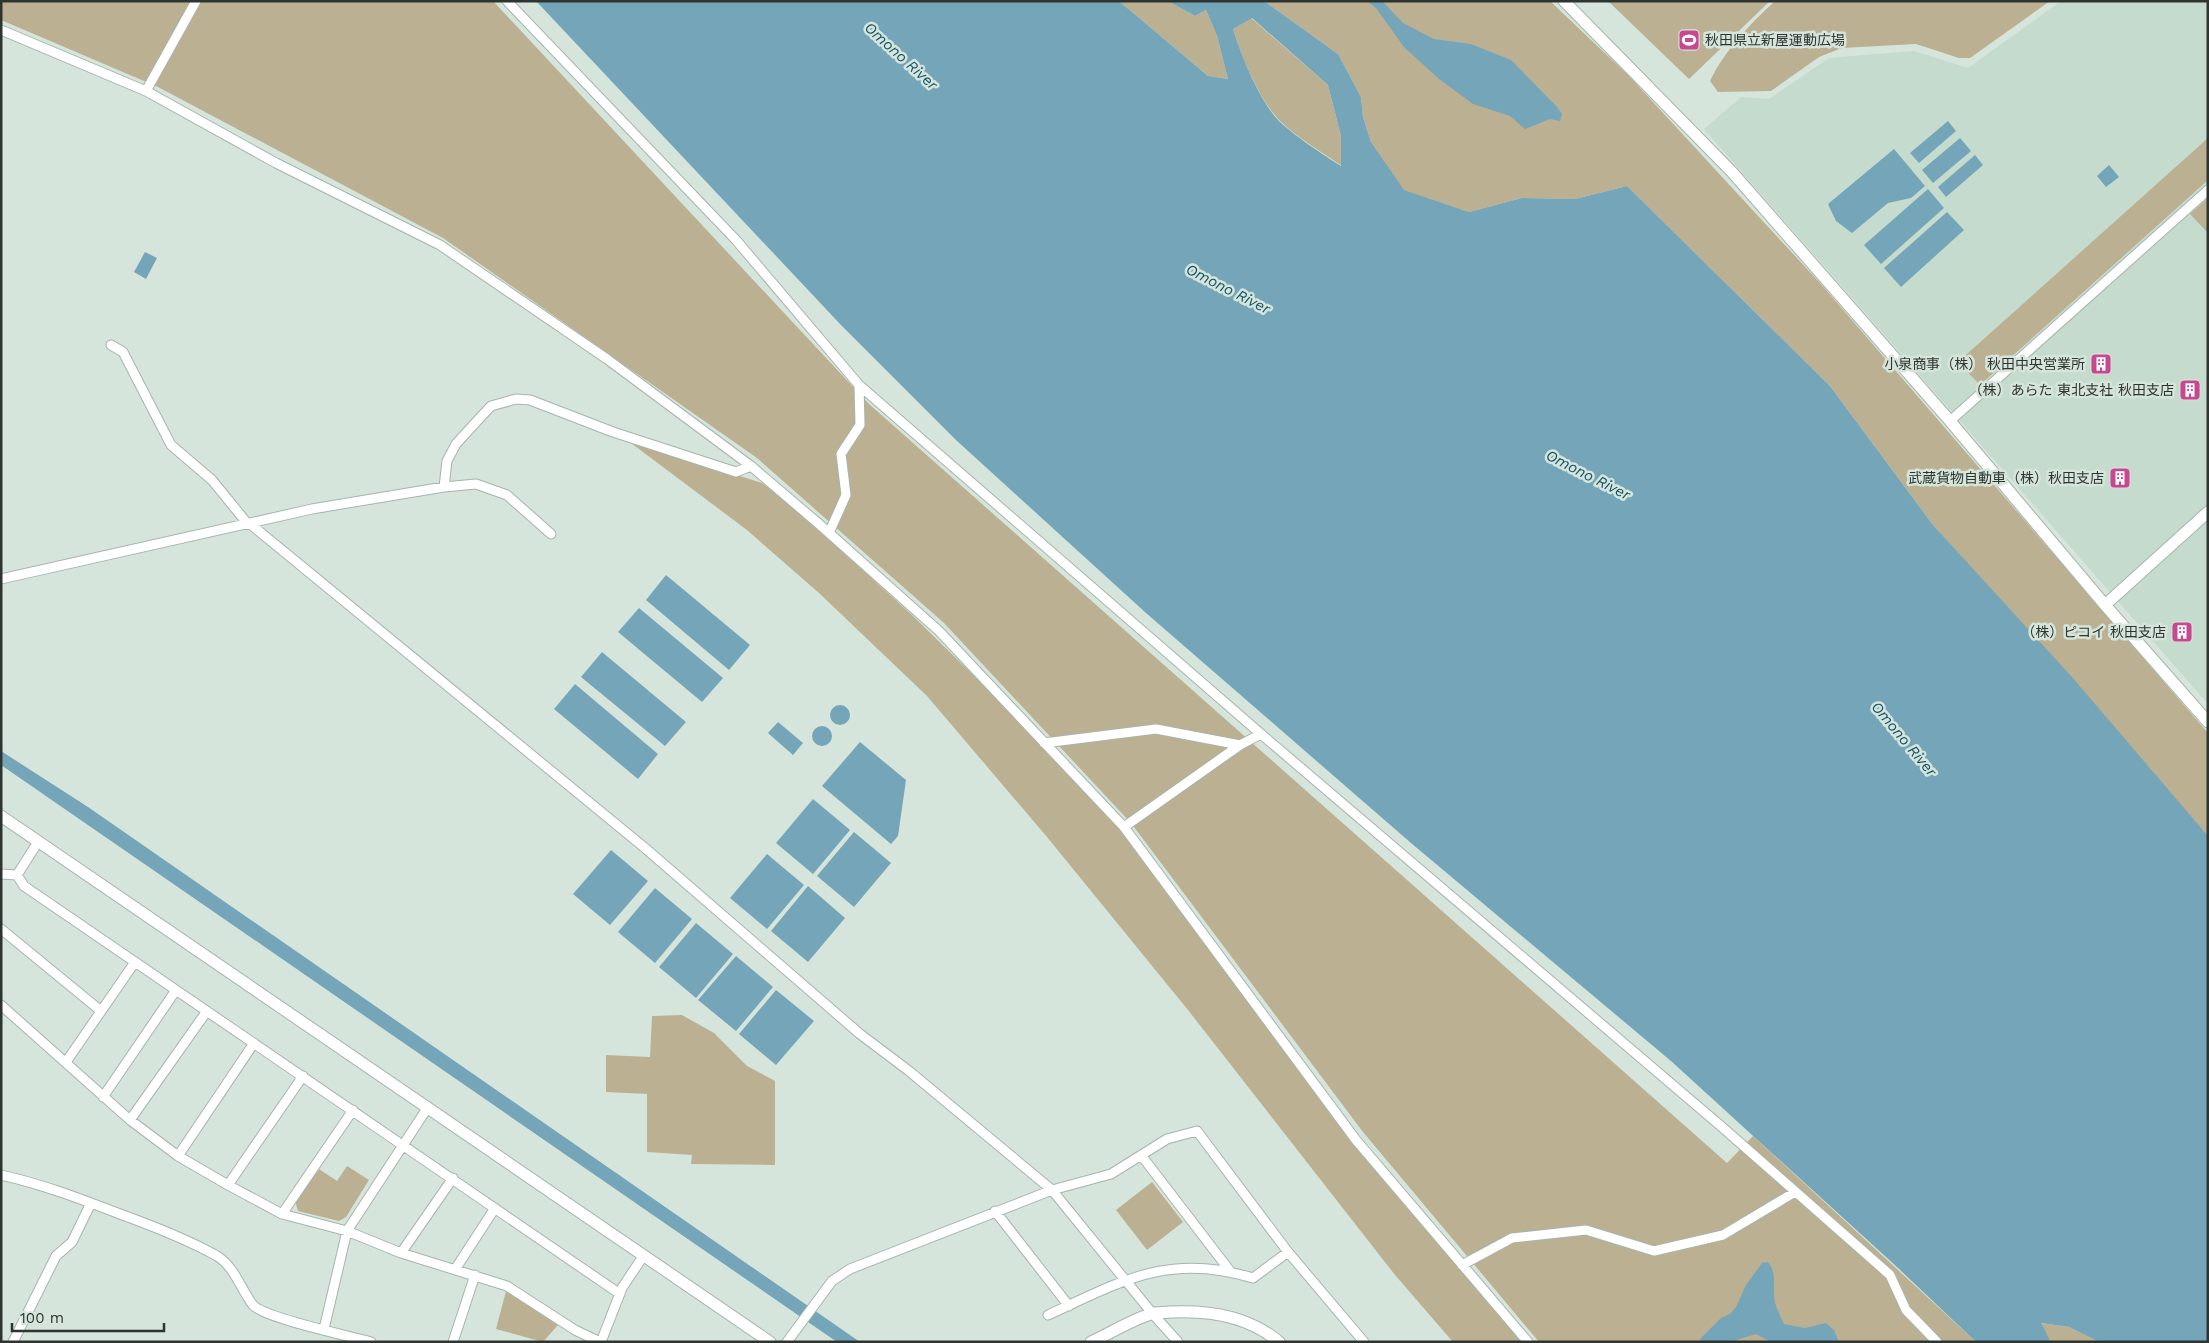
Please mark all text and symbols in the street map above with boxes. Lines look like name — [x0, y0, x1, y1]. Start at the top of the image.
water label: Omono River — [861, 18, 942, 94]
sports icon: 秋田県立新屋運動広場 — [1677, 28, 1701, 52]
place label: 秋田県立新屋運動広場 — [1705, 32, 1845, 48]
water label: Omono River — [1183, 260, 1274, 318]
building icon: 小泉商事（株） 秋田中央営業所 — [2089, 352, 2113, 376]
place label: 小泉商事（株） 秋田中央営業所 — [1884, 356, 2085, 372]
building icon: （株）あらた 東北支社 秋田支店 — [2178, 378, 2202, 402]
place label: （株）あらた 東北支社 秋田支店 — [1968, 382, 2174, 398]
water label: Omono River — [1543, 446, 1634, 504]
building icon: 武蔵貨物自動車（株）秋田支店 — [2108, 466, 2132, 490]
place label: 武蔵貨物自動車（株）秋田支店 — [1908, 470, 2104, 486]
building icon: （株）ピコイ 秋田支店 — [2170, 620, 2194, 644]
place label: （株）ピコイ 秋田支店 — [2021, 624, 2166, 640]
water label: Omono River — [1867, 698, 1941, 781]
scale bar — [12, 1300, 165, 1332]
text: 100 m — [20, 1309, 64, 1327]

